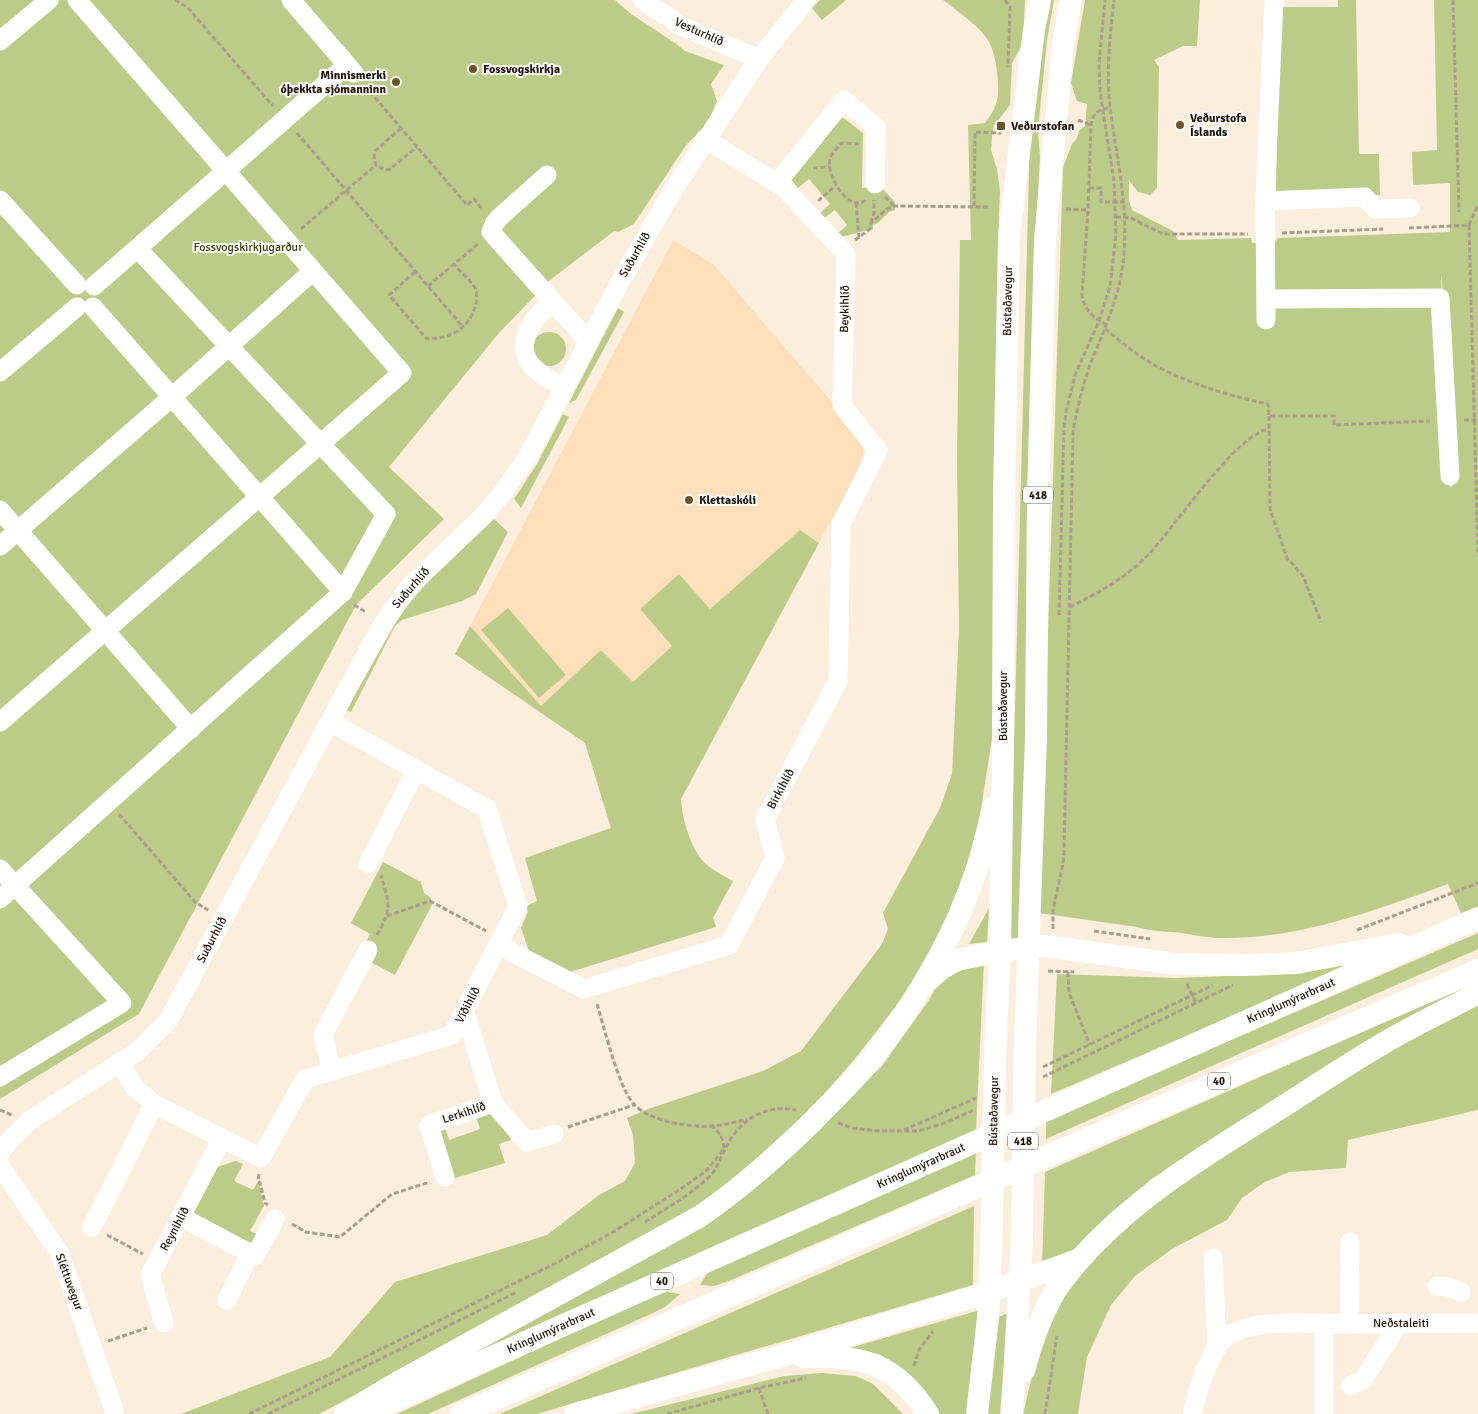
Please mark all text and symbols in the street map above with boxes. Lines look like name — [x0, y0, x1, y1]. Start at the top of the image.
street label: Vesturhlíð — [672, 15, 726, 49]
place label: Fossvogskirkja — [483, 62, 560, 77]
marker: Fossvogskirkja — [467, 63, 479, 75]
place label: Minnismerki óþekkta sjómanninn — [281, 68, 386, 97]
marker: Minnismerki óþekkta sjómanninn — [390, 76, 402, 88]
place label: Veðurstofa Íslands — [1190, 111, 1247, 140]
place label: Veðurstofan — [1011, 119, 1075, 134]
marker: Veðurstofa Íslands — [1174, 119, 1186, 131]
marker: Veðurstofan — [995, 120, 1007, 132]
street label: Suðurhlíð — [616, 230, 654, 280]
park label: Fossvogskirkjugarður — [193, 240, 303, 255]
street label: Bústaðavegur — [1000, 265, 1016, 336]
street label: Beykihlíð — [837, 285, 853, 333]
road number: 418 — [1023, 486, 1053, 504]
place label: Klettaskóli — [699, 493, 756, 508]
marker: Klettaskóli — [683, 494, 695, 506]
street label: Suðurhlíð — [389, 564, 433, 612]
street label: Bústaðavegur — [996, 670, 1011, 741]
street label: Birkihlíð — [764, 766, 798, 812]
street label: Suðurhlíð — [194, 914, 230, 966]
street label: Kringlumýrarbraut — [1244, 975, 1338, 1027]
street label: Víðihlíð — [452, 984, 484, 1026]
road number: 40 — [1208, 1072, 1230, 1090]
street label: Bústaðavegur — [986, 1075, 1002, 1146]
street label: Lerkihlíð — [440, 1099, 488, 1127]
road number: 418 — [1008, 1132, 1038, 1150]
street label: Kringlumýrarbraut — [874, 1140, 968, 1192]
street label: Reynihlíð — [157, 1204, 193, 1254]
street label: Sléttuvegur — [52, 1251, 86, 1313]
road number: 40 — [651, 1272, 673, 1290]
street label: Kringlumýrarbraut — [504, 1305, 598, 1357]
street label: Neðstaleiti — [1373, 1316, 1429, 1331]

